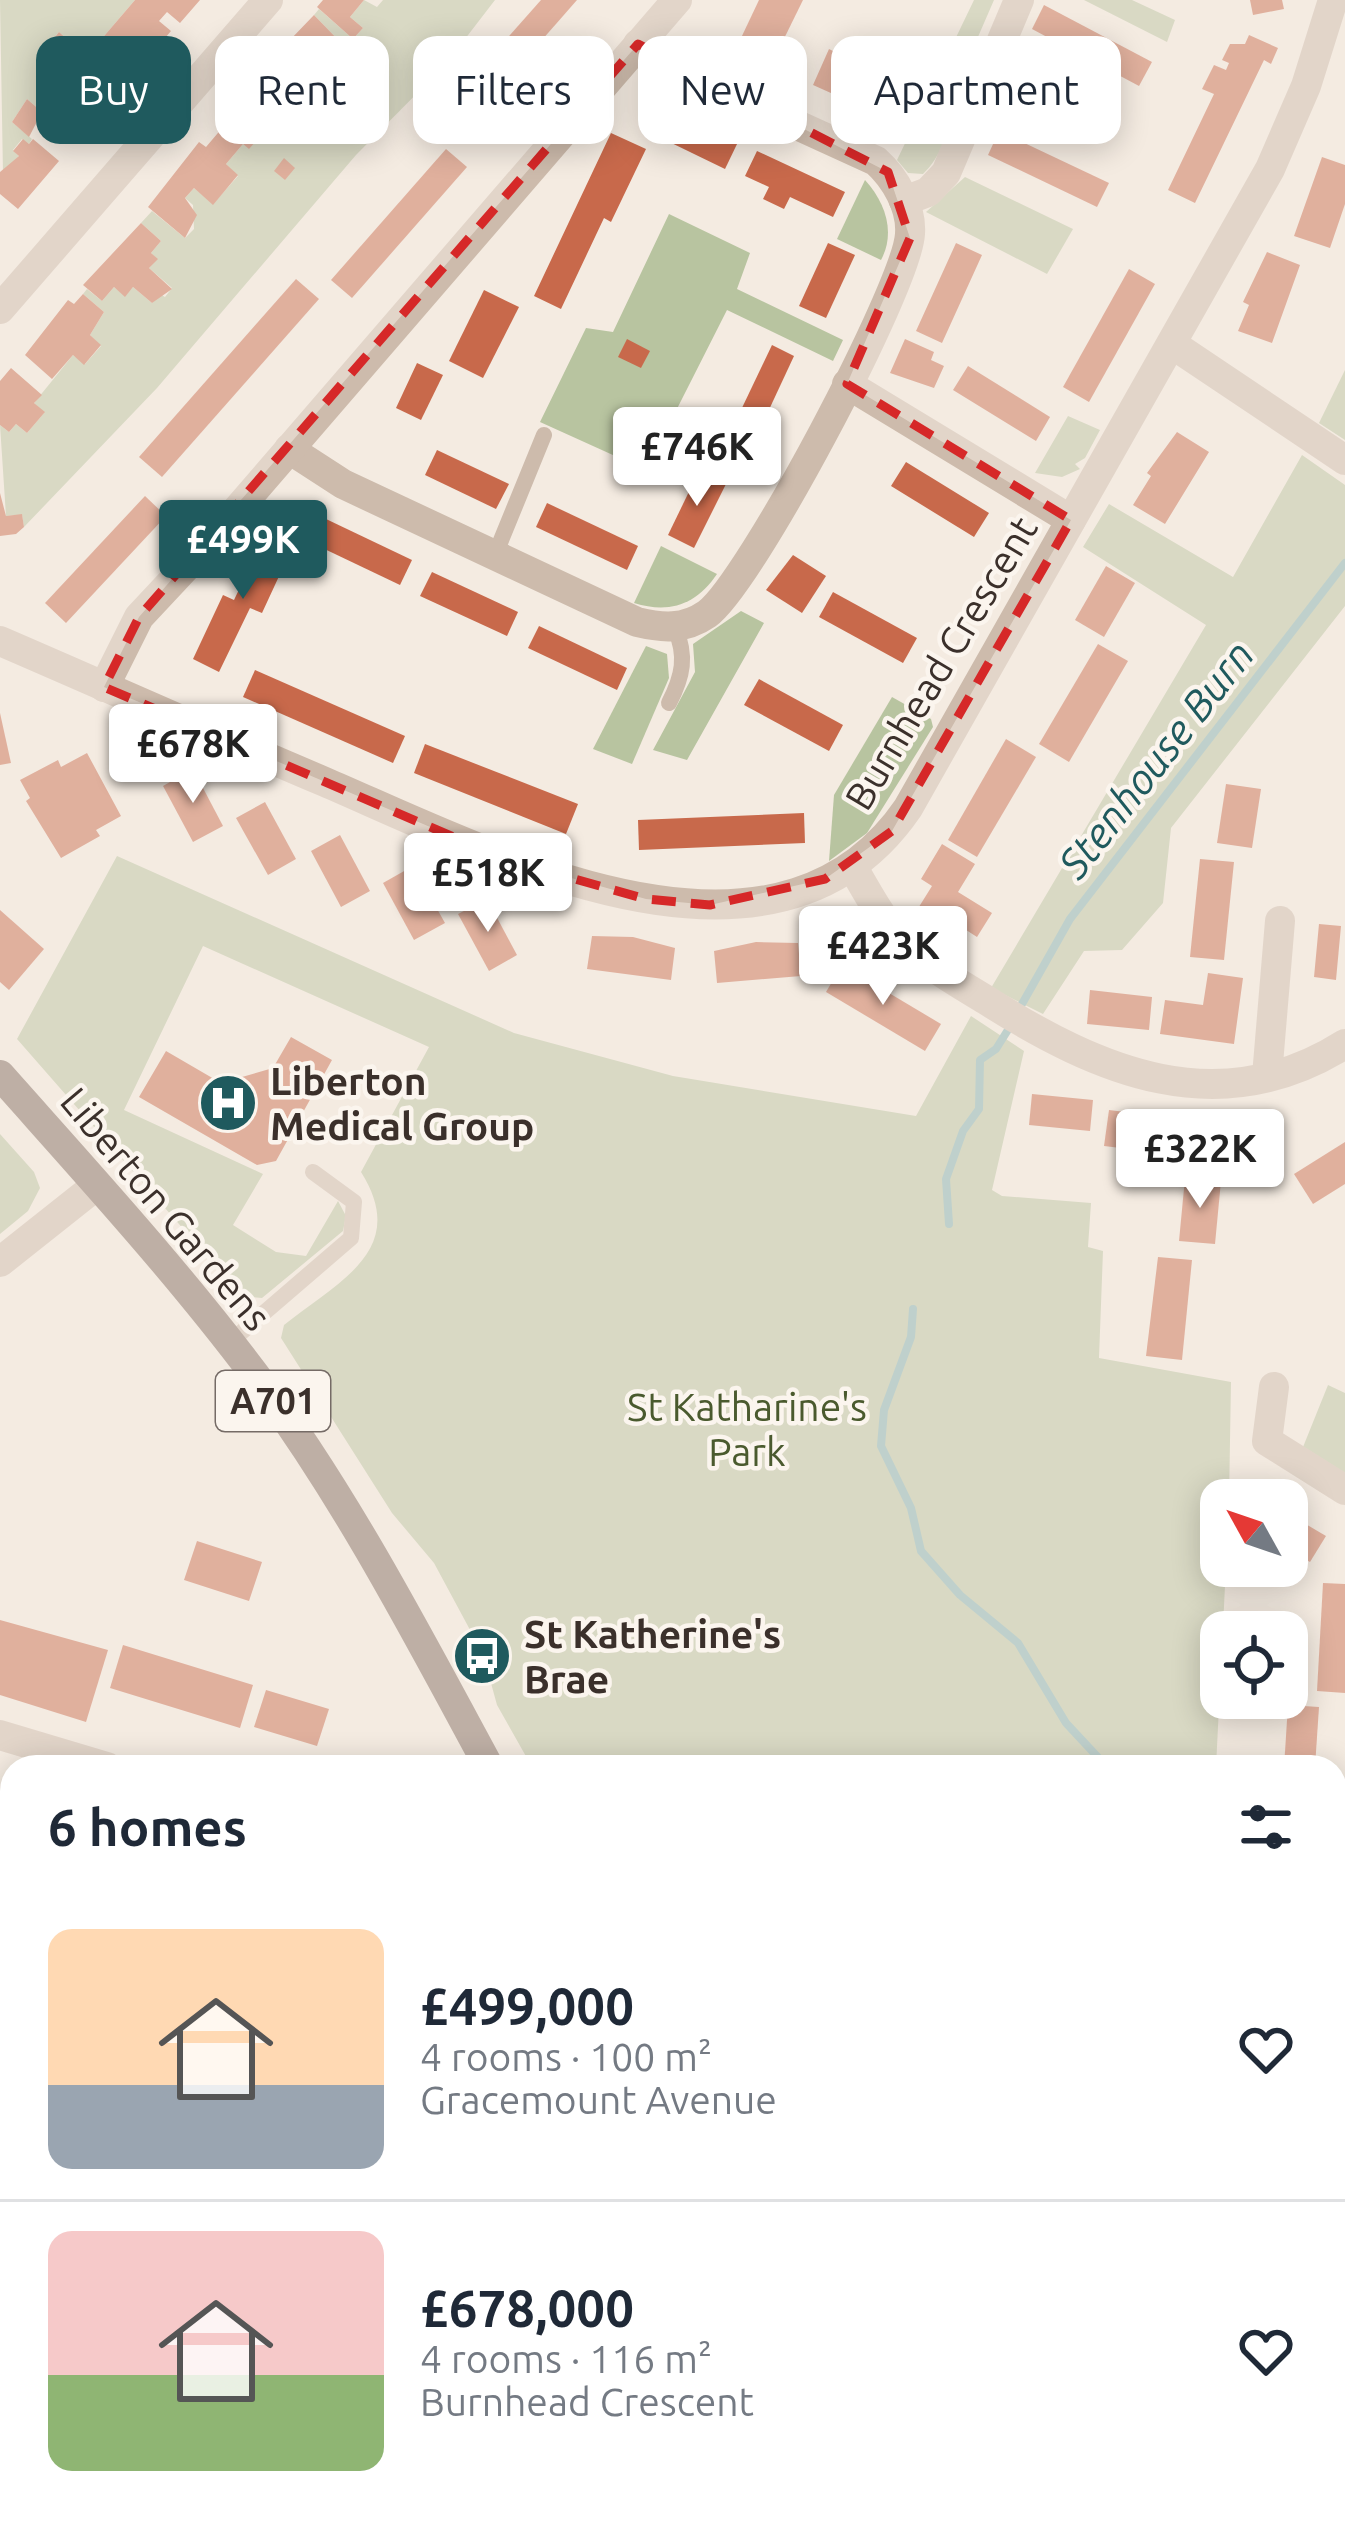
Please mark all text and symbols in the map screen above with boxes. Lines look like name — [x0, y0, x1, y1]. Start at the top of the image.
chip: Buy — [36, 36, 191, 144]
chip: Rent — [215, 36, 389, 144]
chip: Filters — [413, 36, 614, 144]
chip: New — [638, 36, 807, 144]
chip: Apartment — [831, 36, 1121, 144]
pin: £746K — [613, 407, 781, 509]
text: £746K — [640, 424, 754, 467]
pin: £499K — [159, 500, 327, 602]
street label: Burnhead Crescent — [836, 509, 1045, 817]
text: £499K — [186, 517, 300, 560]
water label: Stenhouse Burn — [1048, 631, 1263, 887]
pin: £678K — [109, 704, 277, 806]
text: £678K — [136, 721, 250, 764]
pin: £518K — [404, 833, 572, 935]
text: £518K — [431, 850, 545, 893]
pin: £423K — [799, 906, 967, 1008]
text: £423K — [826, 923, 940, 966]
place label: Liberton Medical Group — [270, 1059, 534, 1147]
hospital icon: Liberton Medical Group — [197, 1072, 259, 1134]
street label: Liberton Gardens — [53, 1079, 280, 1338]
pin: £322K — [1116, 1109, 1284, 1211]
text: £322K — [1143, 1126, 1257, 1169]
road number: A701 — [216, 1371, 330, 1431]
park label: St Katharine's Park — [627, 1385, 867, 1473]
north arrow — [1200, 1479, 1308, 1587]
map controls — [1200, 1479, 1308, 1719]
button: locate — [1200, 1611, 1308, 1719]
place label: St Katherine's Brae — [524, 1612, 781, 1700]
bus stop icon: St Katherine's Brae — [451, 1625, 513, 1687]
icon: filters — [1233, 1794, 1299, 1860]
text: 6 homes — [48, 1798, 247, 1856]
icon: home — [144, 1977, 288, 2121]
text: £499,000 — [420, 1977, 634, 2035]
icon: heart — [1233, 2016, 1299, 2082]
text: 4 rooms · 100 m² — [420, 2035, 712, 2078]
text: Gracemount Avenue — [420, 2078, 777, 2121]
icon: home — [144, 2279, 288, 2423]
text: £678,000 — [420, 2279, 634, 2337]
icon: heart — [1233, 2318, 1299, 2384]
text: 4 rooms · 116 m² — [420, 2337, 712, 2380]
text: Burnhead Crescent — [420, 2380, 754, 2423]

